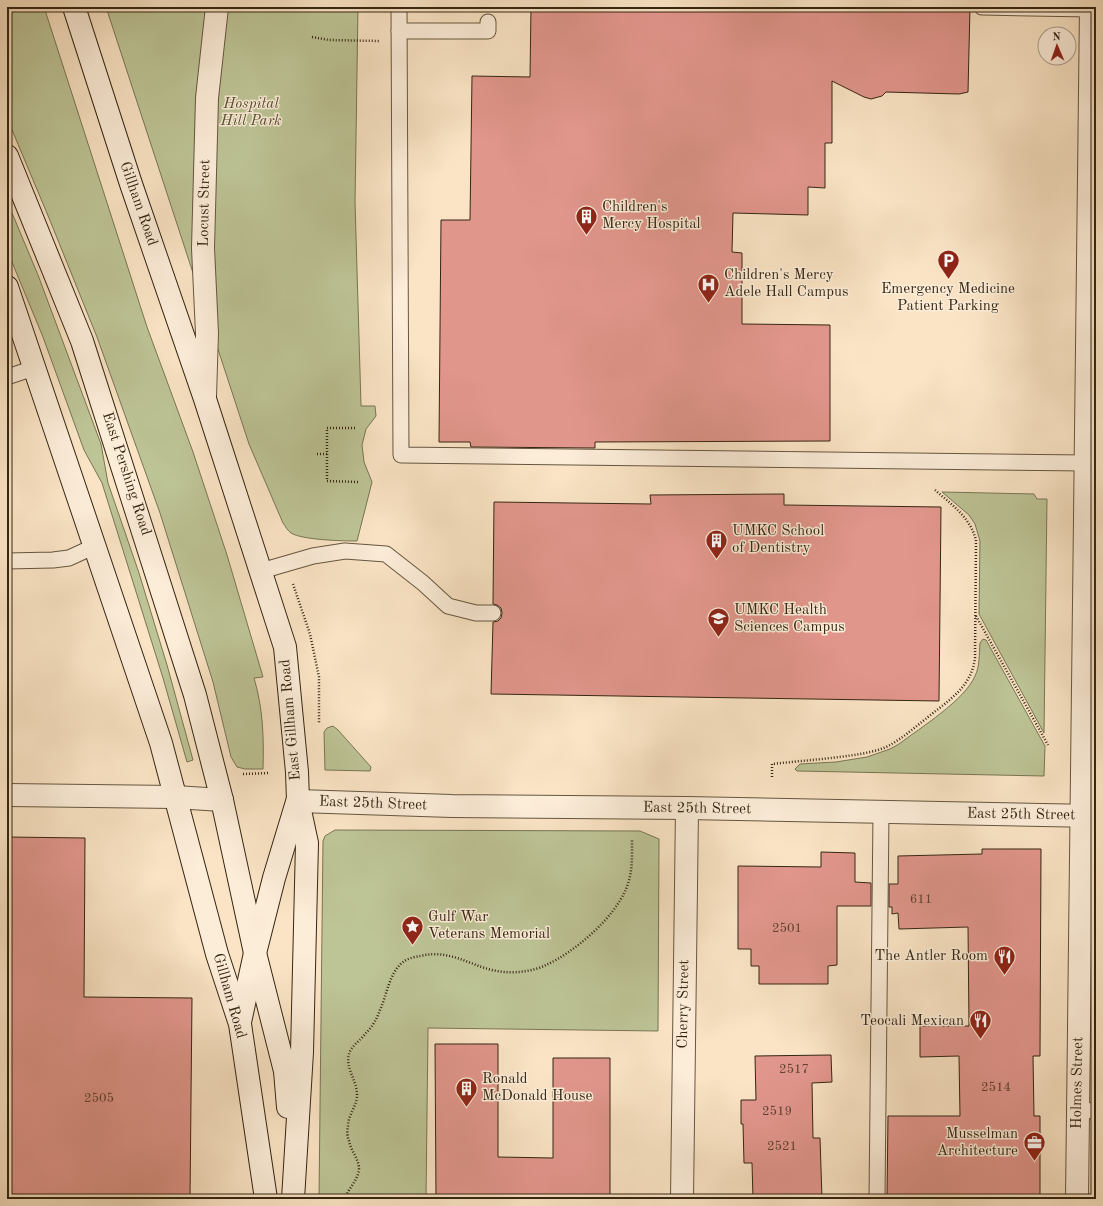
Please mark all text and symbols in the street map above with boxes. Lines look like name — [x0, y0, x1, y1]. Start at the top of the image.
north arrow — [1037, 26, 1077, 66]
text: N — [1052, 32, 1062, 43]
park label: Hospital Hill Park — [220, 97, 281, 129]
street label: Locust Street — [197, 159, 213, 247]
street label: Gillham Road — [117, 160, 159, 248]
place label: Children's Mercy Hospital — [602, 200, 701, 232]
building icon: Children's Mercy Hospital — [574, 203, 600, 236]
parking icon: Emergency Medicine Patient Parking — [935, 247, 961, 280]
place label: Children's Mercy Adele Hall Campus — [724, 268, 849, 300]
hospital icon: Children's Mercy Adele Hall Campus — [696, 271, 722, 304]
place label: Emergency Medicine Patient Parking — [881, 282, 1015, 314]
street label: East Pershing Road — [99, 410, 153, 538]
place label: UMKC School of Dentistry — [732, 524, 824, 556]
building icon: UMKC School of Dentistry — [704, 527, 730, 560]
place label: UMKC Health Sciences Campus — [734, 603, 845, 635]
school or university icon: UMKC Health Sciences Campus — [706, 606, 732, 639]
street label: East Gillham Road — [278, 659, 304, 781]
street label: East 25th Street — [319, 795, 427, 813]
street label: East 25th Street — [643, 801, 751, 817]
street label: East 25th Street — [967, 807, 1075, 823]
house number: 611 — [910, 893, 932, 906]
place label: Gulf War Veterans Memorial — [428, 910, 550, 942]
place icon: Gulf War Veterans Memorial — [399, 913, 425, 946]
house number: 2501 — [772, 922, 802, 935]
restaurant icon: The Antler Room — [991, 943, 1017, 976]
place label: The Antler Room — [874, 949, 988, 964]
street label: Gillham Road — [210, 952, 248, 1041]
street label: Cherry Street — [676, 959, 692, 1049]
restaurant icon: Teocali Mexican — [967, 1008, 993, 1041]
place label: Teocali Mexican — [860, 1014, 964, 1029]
street label: Holmes Street — [1070, 1037, 1086, 1129]
house number: 2517 — [779, 1063, 809, 1076]
place label: Ronald McDonald House — [482, 1072, 593, 1104]
building icon: Ronald McDonald House — [454, 1075, 480, 1108]
house number: 2514 — [981, 1081, 1011, 1094]
house number: 2505 — [84, 1092, 114, 1105]
house number: 2519 — [762, 1105, 792, 1118]
place label: Musselman Architecture — [937, 1127, 1018, 1159]
office icon: Musselman Architecture — [1021, 1130, 1047, 1163]
house number: 2521 — [767, 1140, 797, 1153]

